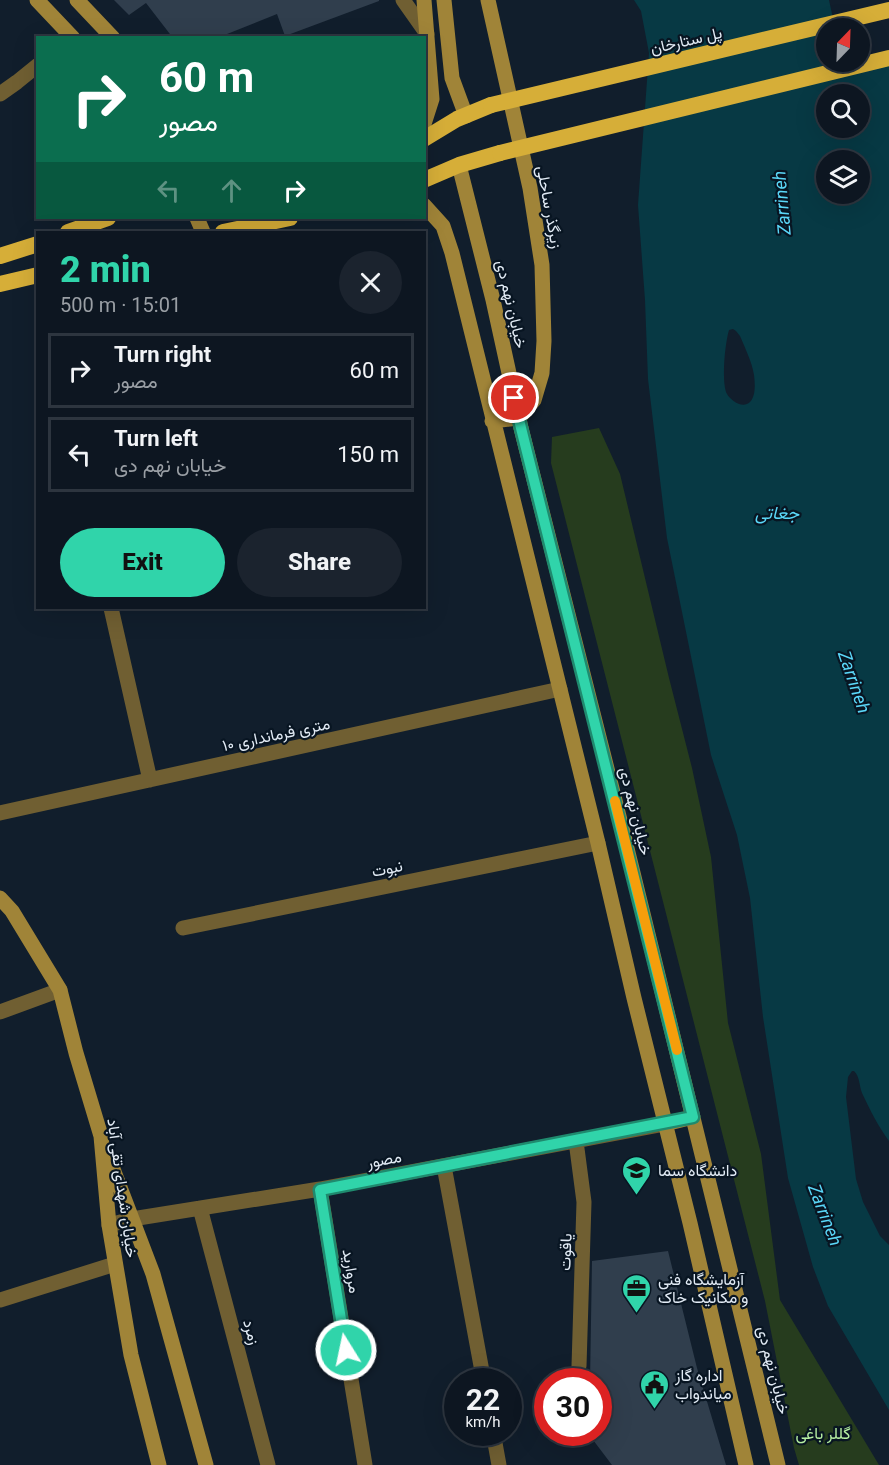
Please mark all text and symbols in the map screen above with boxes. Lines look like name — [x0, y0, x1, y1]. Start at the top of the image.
north arrow — [816, 18, 870, 72]
map controls — [816, 18, 870, 204]
street label: پل ستارخان — [648, 23, 724, 60]
text: 60 m — [159, 53, 254, 102]
icon: right — [60, 60, 138, 138]
button: search — [816, 84, 870, 138]
text: مصور — [159, 106, 218, 138]
button: layers — [816, 150, 870, 204]
street label: زیرگذر ساحلی — [532, 164, 566, 250]
water label: Zarrineh — [768, 170, 795, 237]
icon: left — [152, 174, 185, 207]
icon: ahead — [215, 174, 248, 207]
icon: right — [278, 174, 311, 207]
text: 2 min — [60, 249, 151, 291]
button: close — [339, 251, 402, 314]
street label: خیابان نهم دی — [491, 258, 531, 351]
text: 500 m · 15:01 — [60, 293, 181, 317]
text: Turn right — [114, 342, 211, 367]
icon: right — [63, 354, 96, 387]
text: 60 m — [350, 358, 399, 383]
text: مصور — [114, 369, 158, 393]
pin — [488, 372, 539, 423]
icon: arrive — [497, 381, 530, 414]
text: Turn left — [114, 426, 198, 451]
icon: left — [63, 438, 96, 471]
text: 150 m — [337, 442, 399, 467]
text: خیابان نهم دی — [114, 453, 227, 477]
water label: جغاتی — [755, 502, 800, 524]
button: Exit — [60, 528, 225, 597]
button: Share — [237, 528, 402, 597]
water label: Zarrineh — [834, 647, 875, 716]
street label: ۱۰ متری فرمانداری — [221, 714, 332, 756]
street label: خیابان نهم دی — [614, 765, 656, 858]
street label: نبوت — [370, 856, 405, 882]
street label: خیابان شهدای تقی آباد — [102, 1117, 142, 1259]
street label: مصور — [364, 1147, 403, 1173]
school or university icon: دانشگاه سما — [621, 1154, 653, 1196]
place label: دانشگاه سما — [658, 1161, 737, 1180]
water label: Zarrineh — [804, 1180, 847, 1249]
street label: یاقوت — [555, 1233, 577, 1271]
street label: مروارید — [338, 1248, 364, 1295]
place label: آزمایشگاه فنی و مکانیک خاک — [658, 1270, 748, 1308]
office icon: آزمایشگاه فنی و مکانیک خاک — [621, 1272, 653, 1314]
street label: زمرد — [238, 1317, 264, 1347]
position arrow — [314, 1318, 378, 1382]
street label: خیابان نهم دی — [752, 1324, 794, 1417]
place label: اداره گاز میاندواب — [674, 1366, 731, 1404]
speed limit sign: 30 — [534, 1368, 612, 1446]
public building icon: اداره گاز میاندواب — [638, 1368, 670, 1410]
text: 22 — [466, 1382, 500, 1417]
text: km/h — [465, 1413, 501, 1431]
park label: گللر باغی — [795, 1424, 851, 1444]

